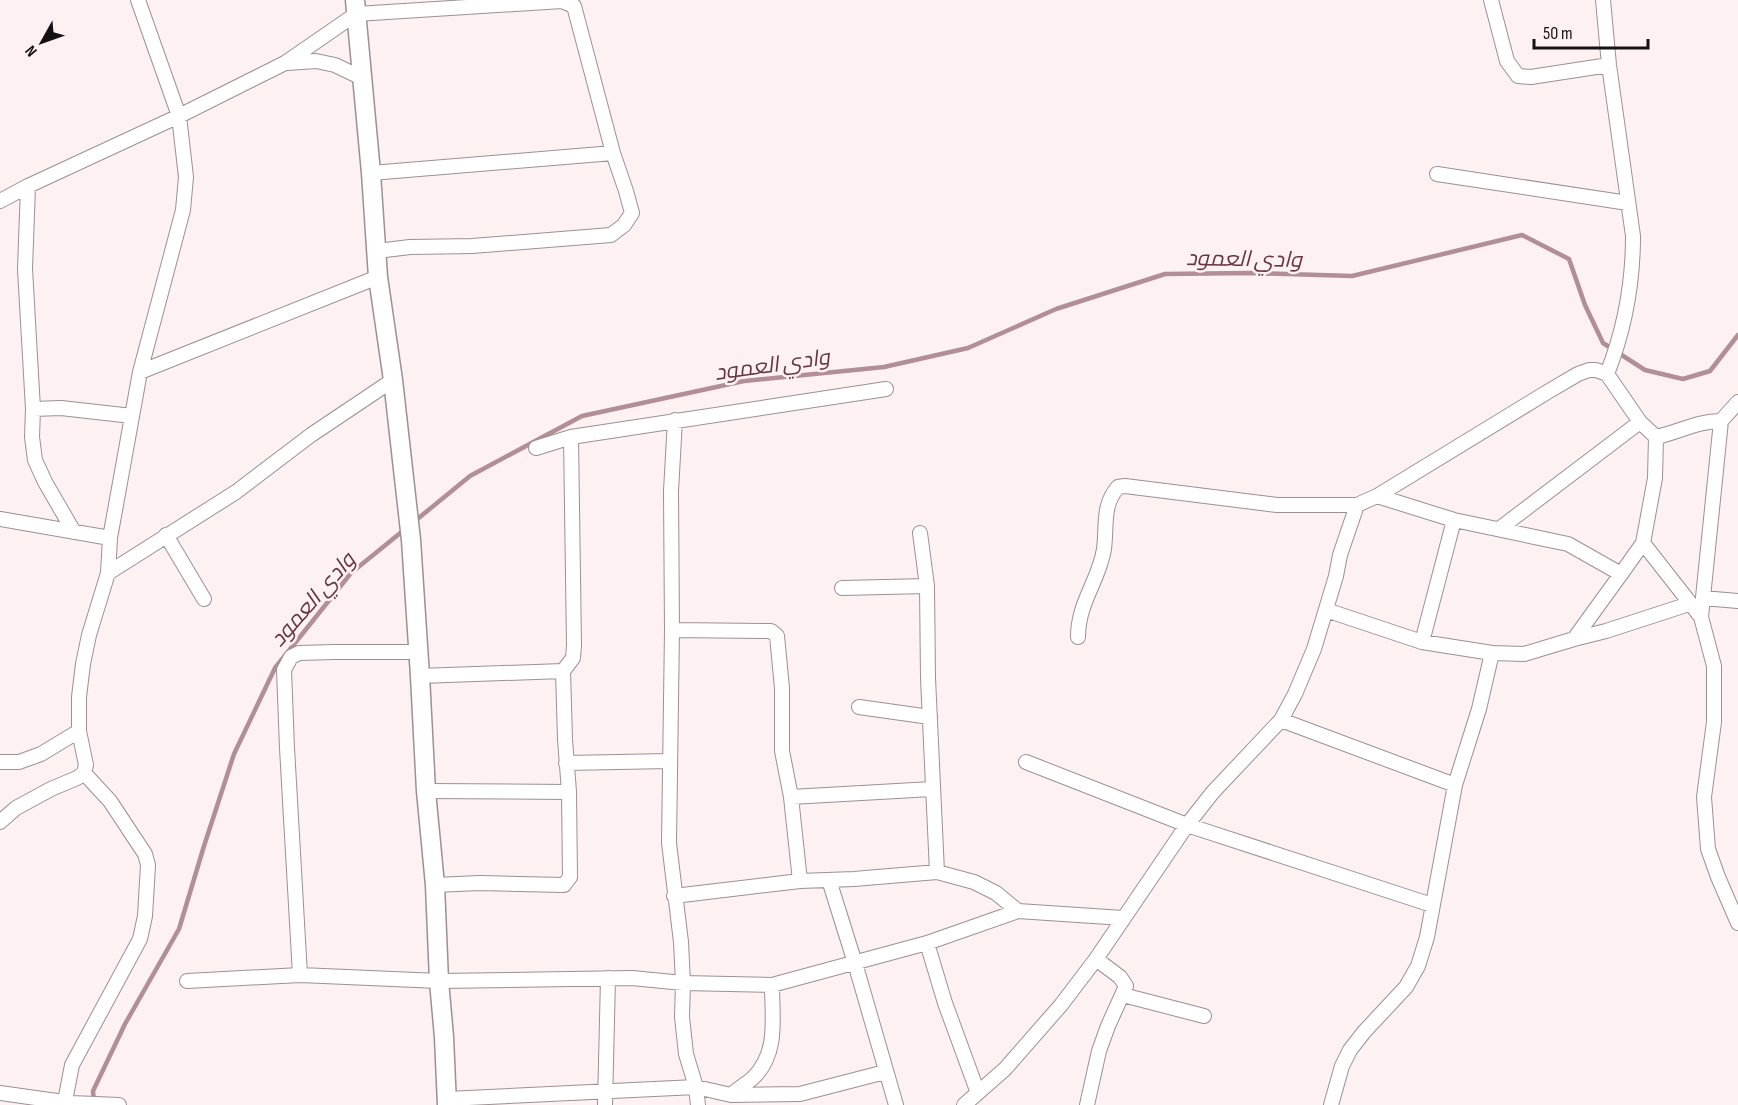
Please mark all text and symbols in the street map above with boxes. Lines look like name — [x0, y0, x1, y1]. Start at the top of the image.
north arrow — [12, 12, 72, 72]
scale bar — [1534, 12, 1648, 50]
text: 50 m — [1543, 23, 1573, 44]
text: N — [22, 41, 42, 60]
water label: وادي العمود — [1186, 245, 1304, 277]
water label: وادي العمود — [713, 344, 834, 390]
water label: وادي العمود — [265, 546, 365, 655]

